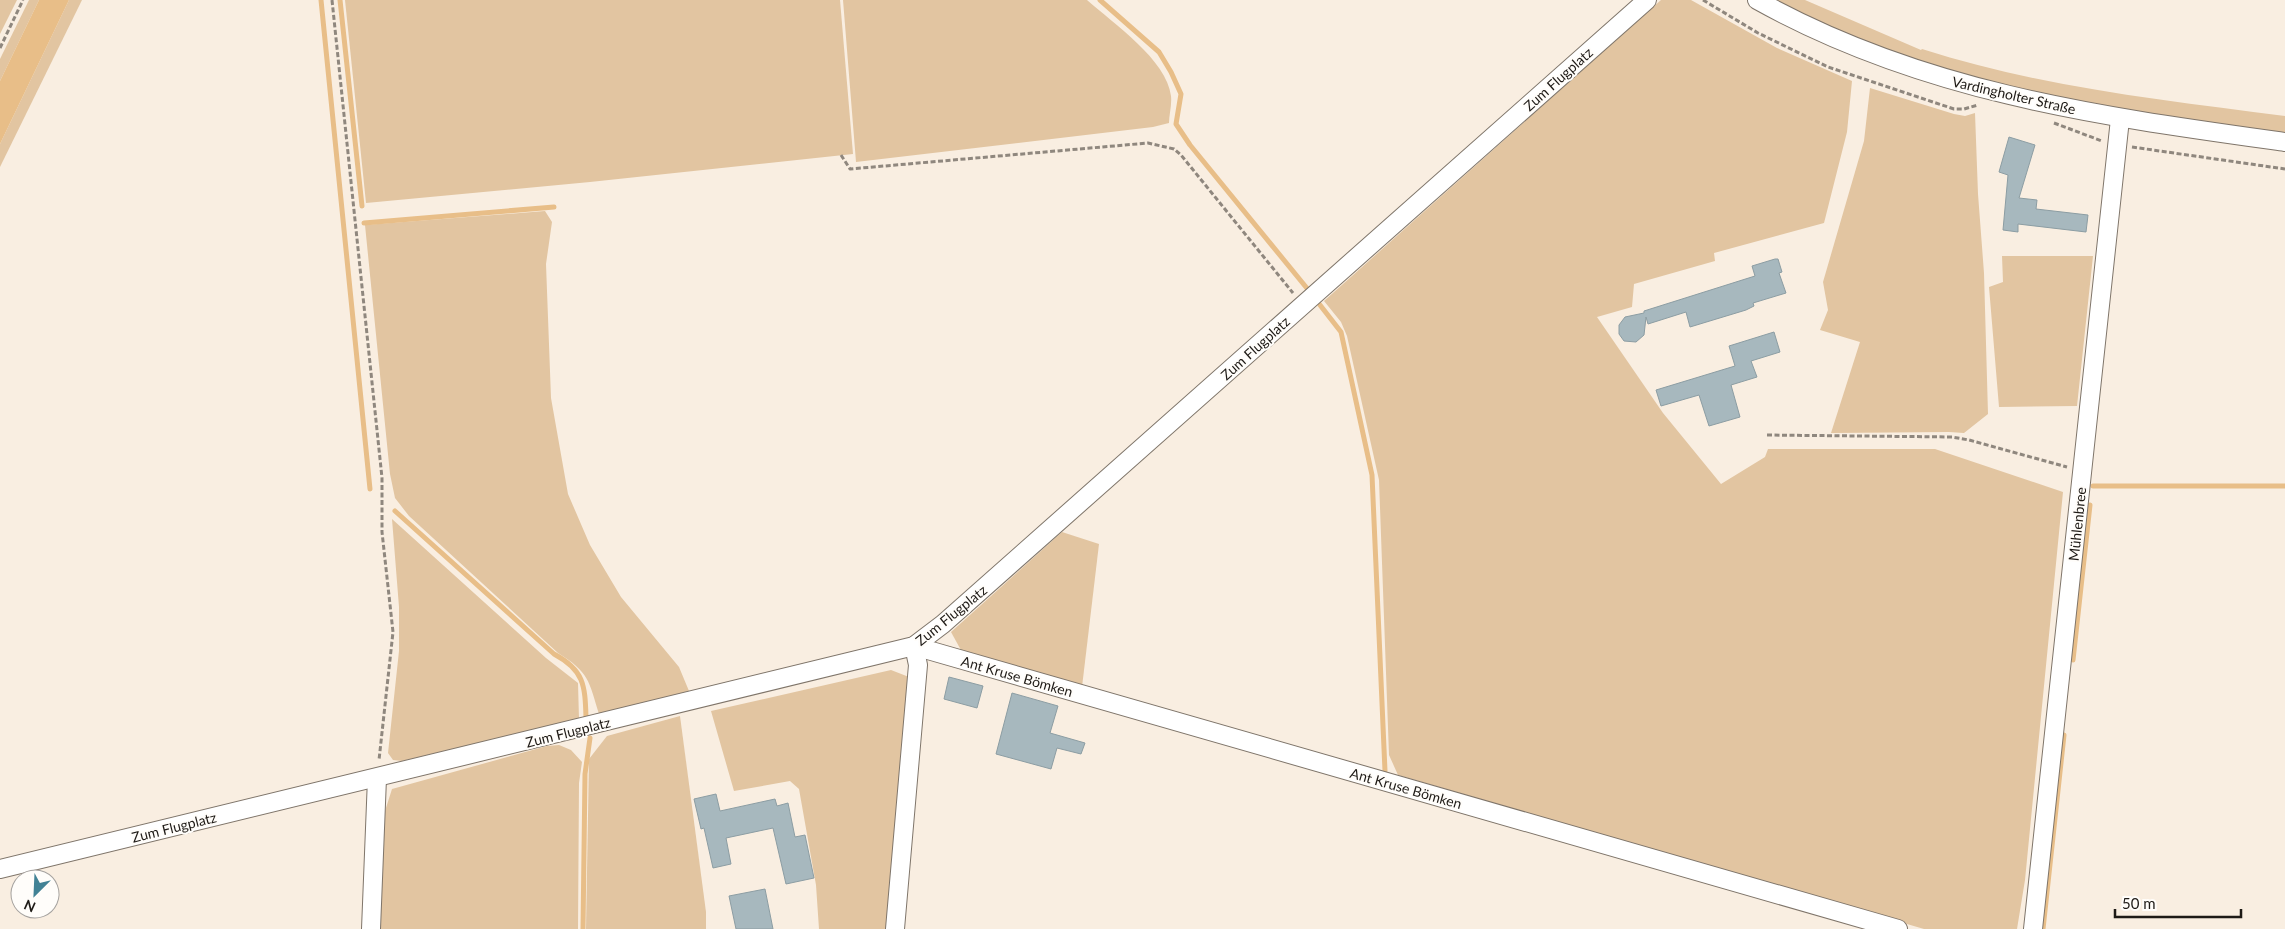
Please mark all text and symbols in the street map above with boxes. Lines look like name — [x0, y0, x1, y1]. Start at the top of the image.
street label: Zum Flugplatz — [1520, 44, 1596, 114]
street label: Vardingholter Straße — [1951, 73, 2077, 117]
street label: Zum Flugplatz — [1217, 313, 1293, 383]
street label: Mühlenbree — [2065, 486, 2089, 562]
street label: Zum Flugplatz — [912, 581, 990, 649]
street label: Ant Kruse Bömken — [959, 652, 1075, 700]
street label: Zum Flugplatz — [524, 713, 612, 751]
street label: Ant Kruse Bömken — [1348, 764, 1464, 812]
street label: Zum Flugplatz — [130, 808, 218, 846]
north arrow — [10, 869, 60, 919]
scale bar — [2115, 886, 2241, 918]
text: 50 m — [2122, 894, 2156, 912]
text: N — [21, 896, 38, 916]

